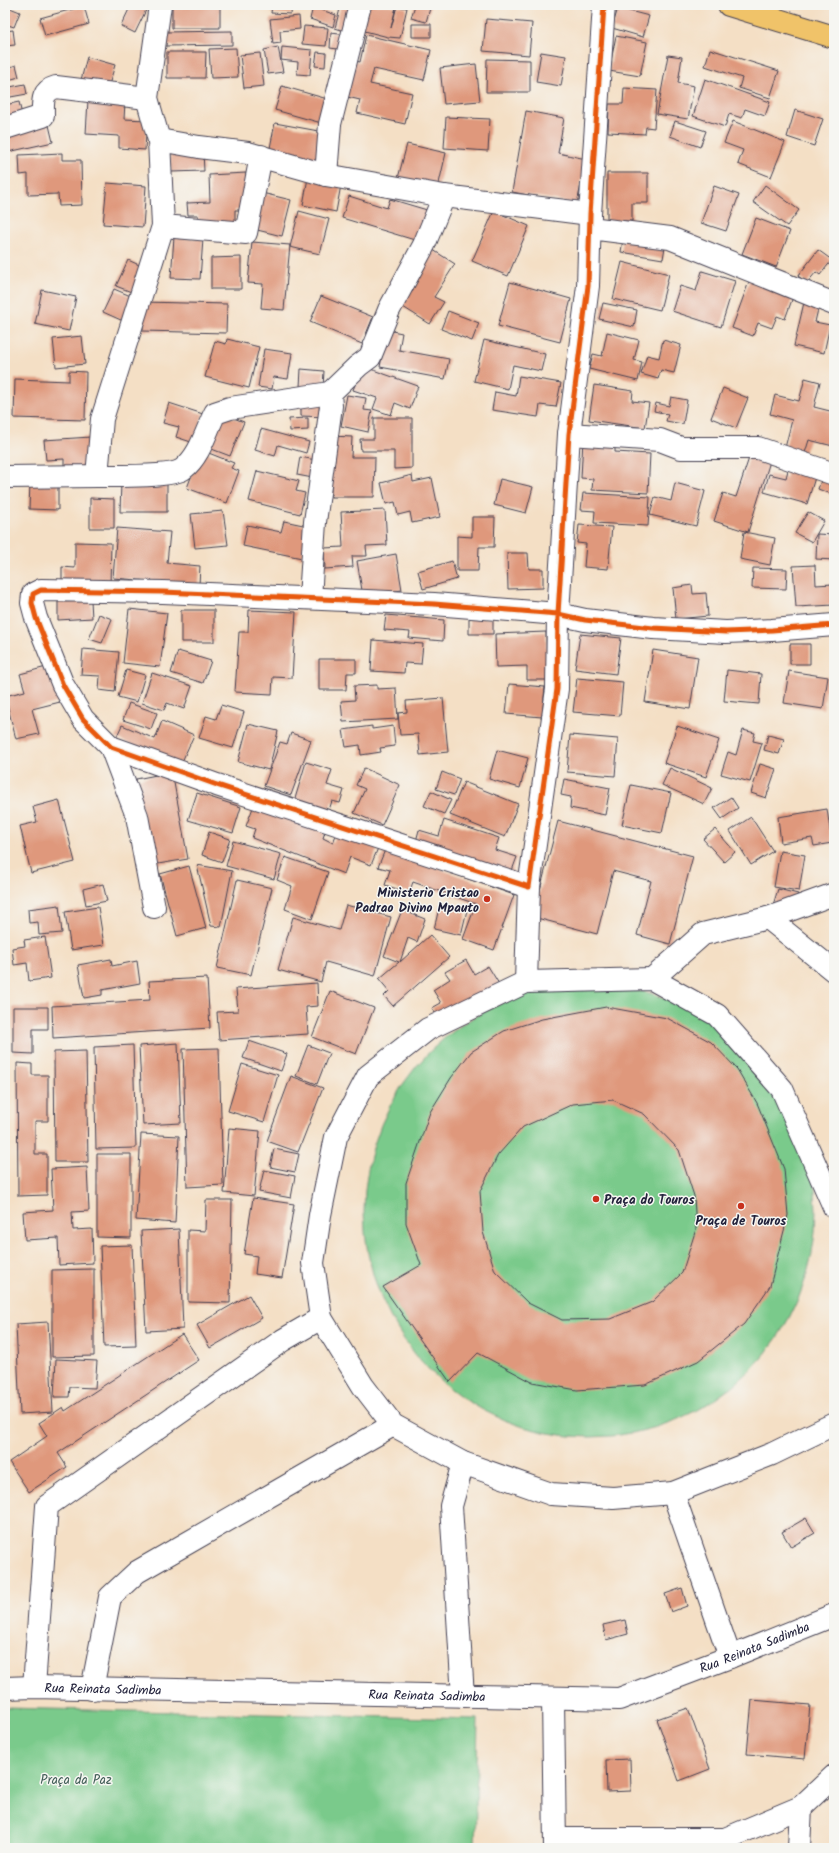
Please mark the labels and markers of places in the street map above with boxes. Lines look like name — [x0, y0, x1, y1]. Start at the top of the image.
place label: Ministerio Cristao Padrao Divino Mpauto — [355, 883, 479, 919]
marker: Ministerio Cristao Padrao Divino Mpauto — [482, 894, 492, 904]
place label: Praça do Touros — [604, 1190, 694, 1211]
marker: Praça do Touros — [591, 1194, 601, 1204]
marker: Praça de Touros — [736, 1201, 746, 1211]
place label: Praça de Touros — [696, 1211, 786, 1232]

